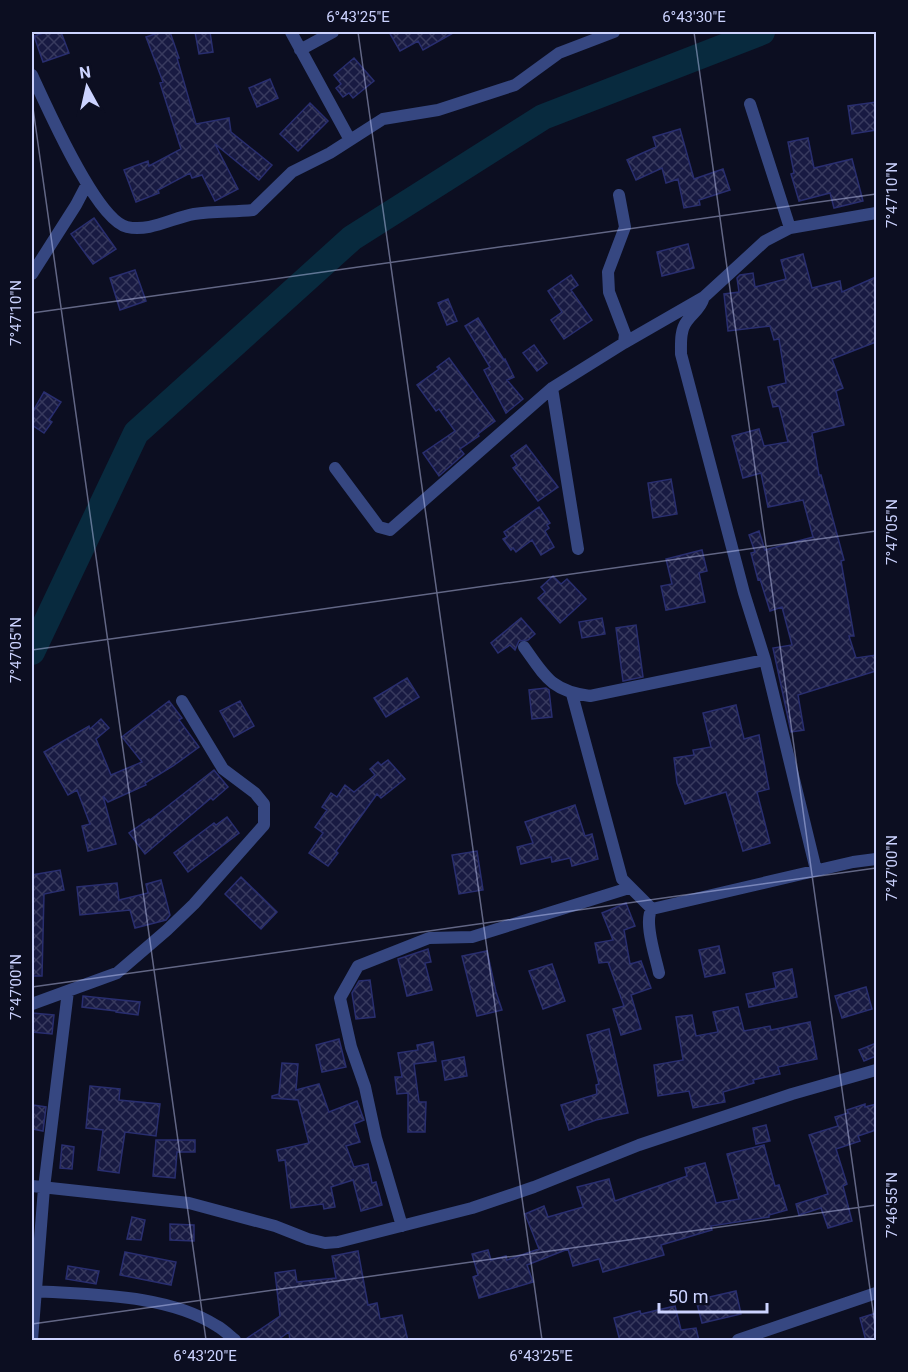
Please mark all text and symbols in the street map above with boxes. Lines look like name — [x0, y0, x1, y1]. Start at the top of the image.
text: 6°43'25"E — [326, 8, 390, 26]
text: 6°43'30"E — [662, 8, 726, 26]
north arrow — [57, 57, 117, 117]
text: N — [78, 62, 92, 83]
text: 7°47'10"N — [883, 162, 901, 228]
text: 7°47'10"N — [7, 280, 25, 346]
text: 7°47'05"N — [883, 499, 901, 565]
text: 7°47'05"N — [7, 617, 25, 683]
text: 7°47'00"N — [883, 835, 901, 901]
text: 7°47'00"N — [7, 954, 25, 1020]
text: 7°46'55"N — [883, 1172, 901, 1238]
scale bar — [659, 1276, 767, 1314]
text: 50 m — [668, 1286, 708, 1307]
text: 6°43'20"E — [173, 1347, 237, 1365]
text: 6°43'25"E — [509, 1347, 573, 1365]

